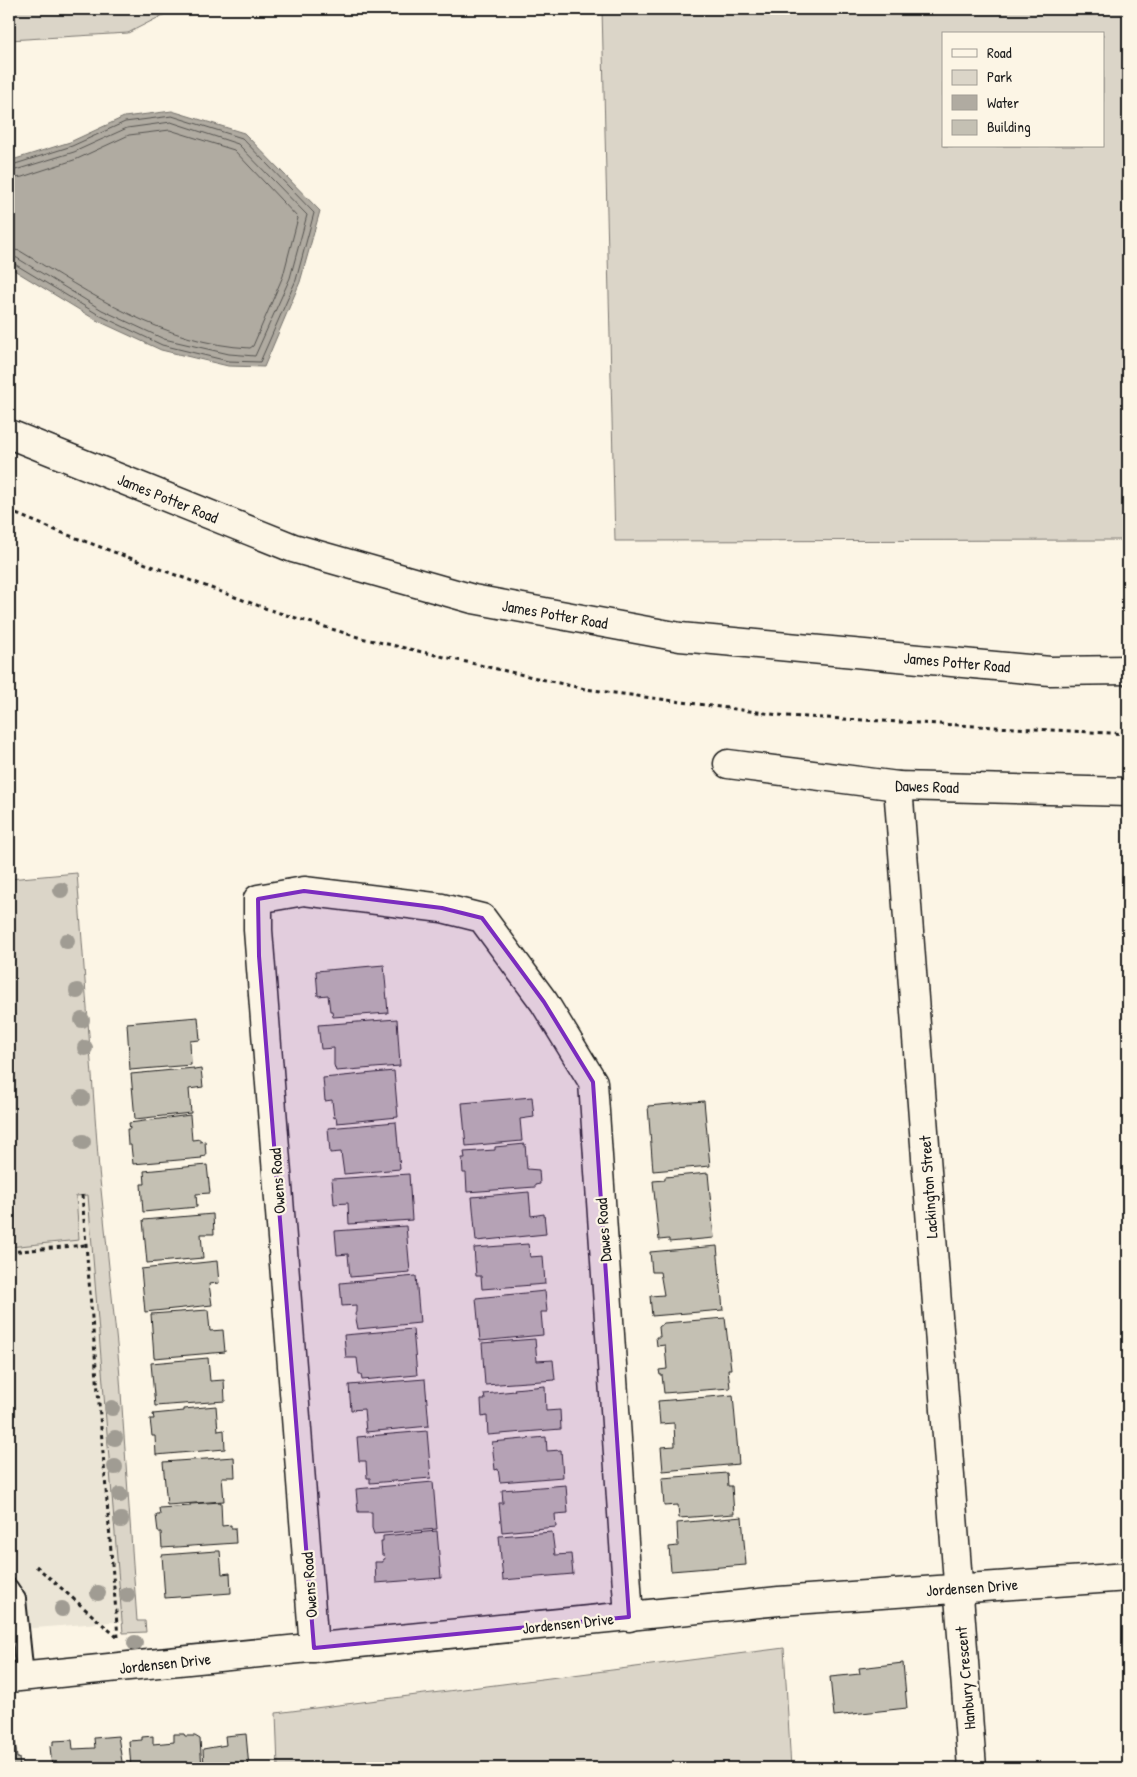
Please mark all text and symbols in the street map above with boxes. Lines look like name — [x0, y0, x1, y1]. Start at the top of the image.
legend — [942, 32, 1104, 148]
text: Road — [987, 42, 1012, 63]
text: Park — [987, 66, 1012, 87]
text: Water — [987, 92, 1019, 113]
text: Building — [987, 116, 1031, 137]
street label: James Potter Road — [114, 468, 222, 528]
street label: James Potter Road — [500, 594, 610, 634]
street label: James Potter Road — [903, 646, 1011, 678]
street label: Dawes Road — [895, 774, 959, 798]
street label: Lackington Street — [913, 1134, 943, 1239]
street label: Owens Road — [264, 1147, 290, 1215]
street label: Dawes Road — [590, 1197, 616, 1263]
street label: Owens Road — [296, 1551, 322, 1619]
street label: Jordensen Drive — [925, 1573, 1019, 1601]
street label: Jordensen Drive — [521, 1607, 615, 1639]
street label: Hanbury Crescent — [949, 1625, 980, 1730]
street label: Jordensen Drive — [118, 1647, 212, 1679]

